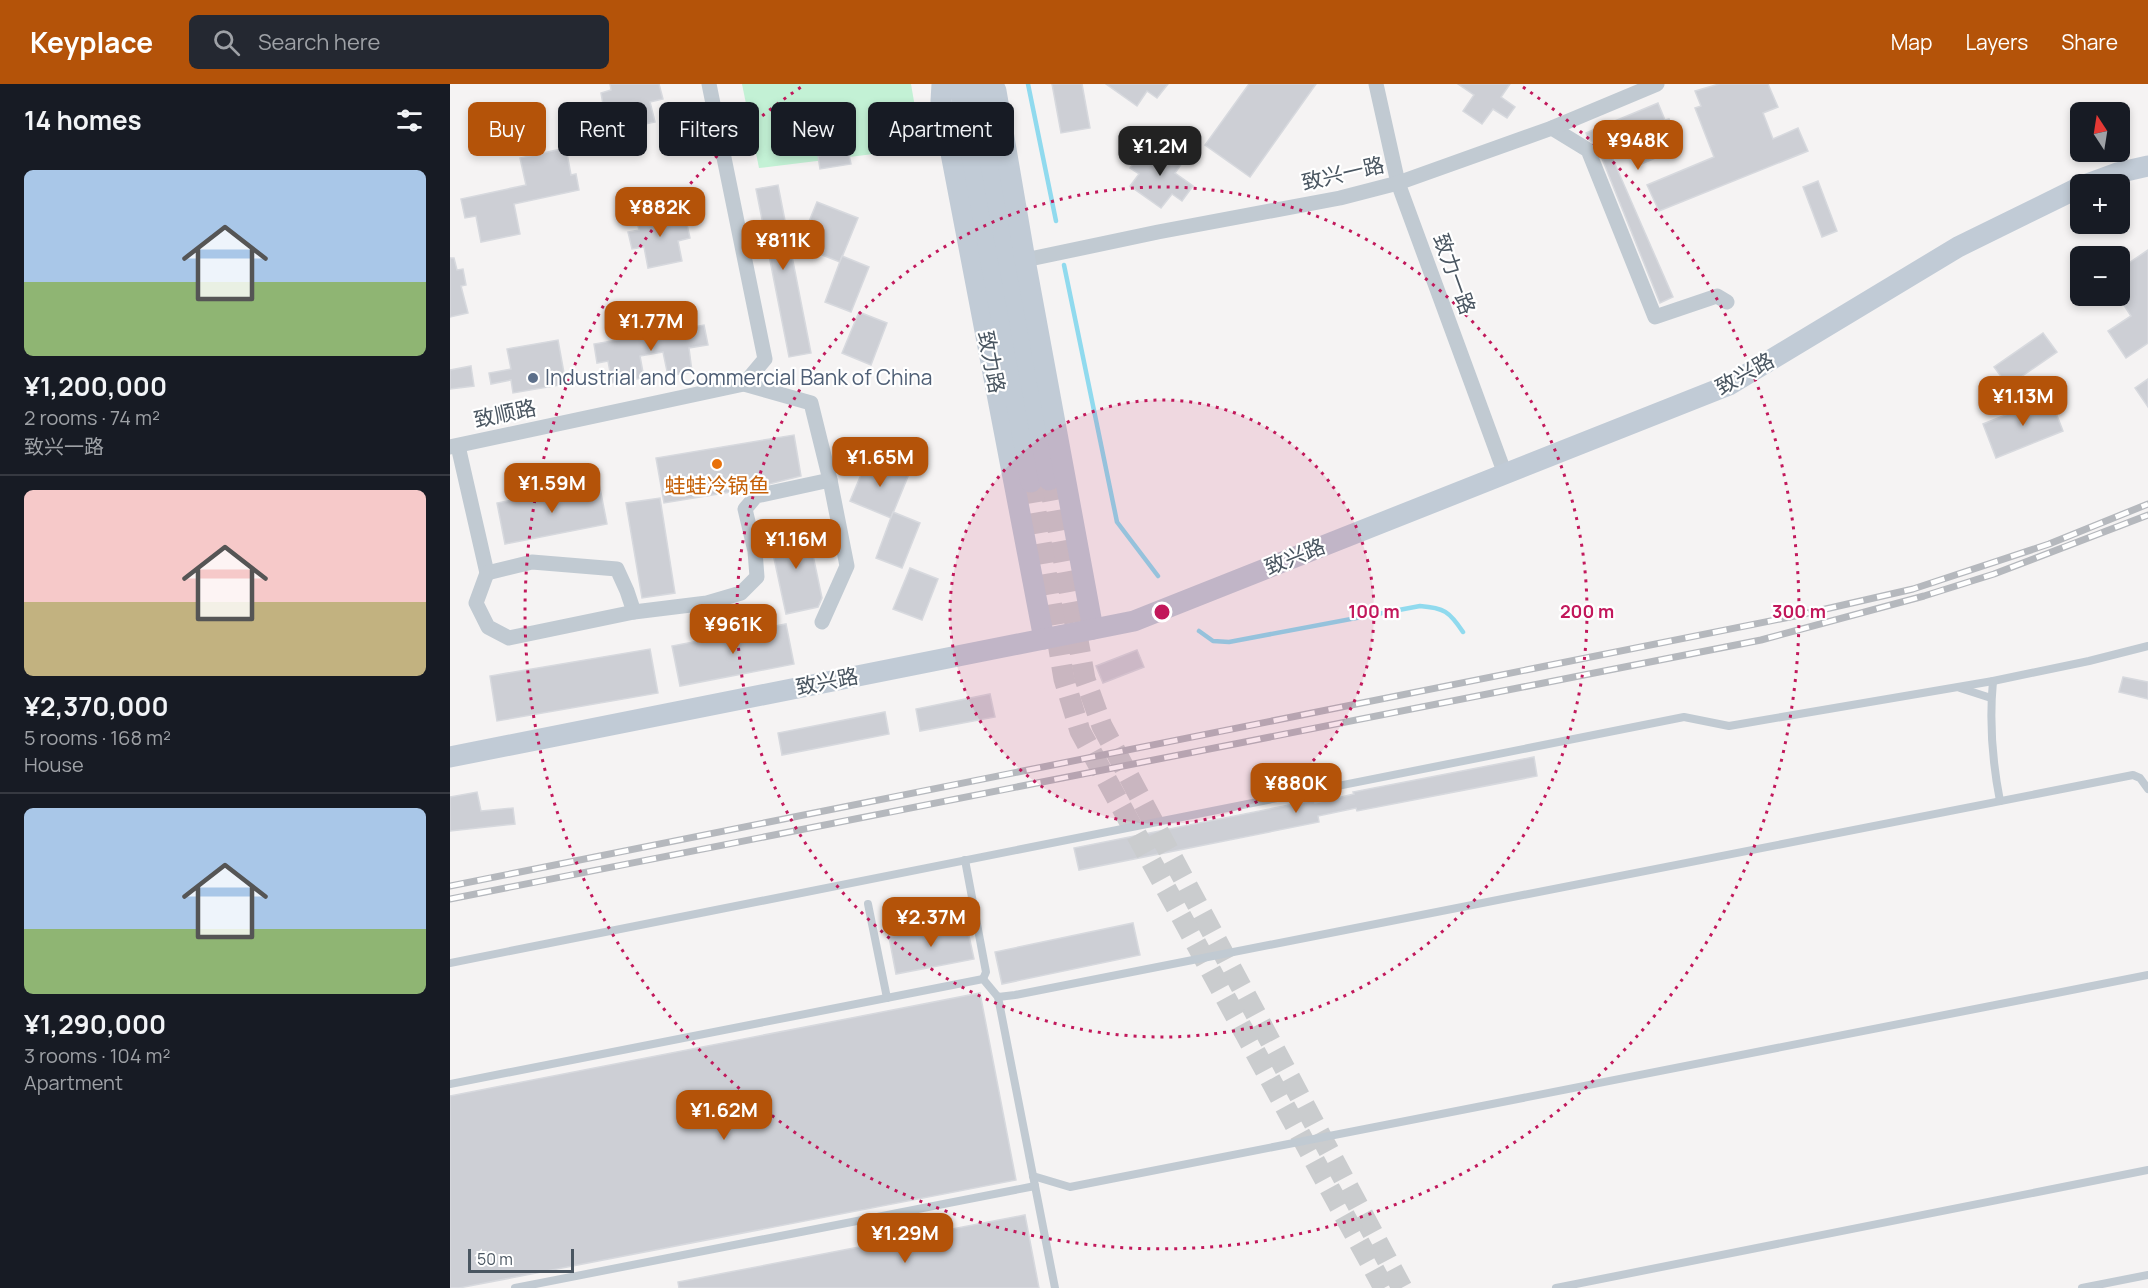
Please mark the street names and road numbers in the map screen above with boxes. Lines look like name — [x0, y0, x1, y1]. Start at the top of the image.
street label: 致兴一路 — [1299, 150, 1387, 196]
street label: 致力一路 — [1427, 229, 1482, 318]
street label: 致力路 — [972, 328, 1012, 395]
street label: 致兴路 — [1710, 346, 1779, 401]
street label: 致顺路 — [471, 393, 539, 433]
street label: 致兴路 — [1260, 531, 1329, 581]
street label: 致兴路 — [793, 661, 860, 701]

